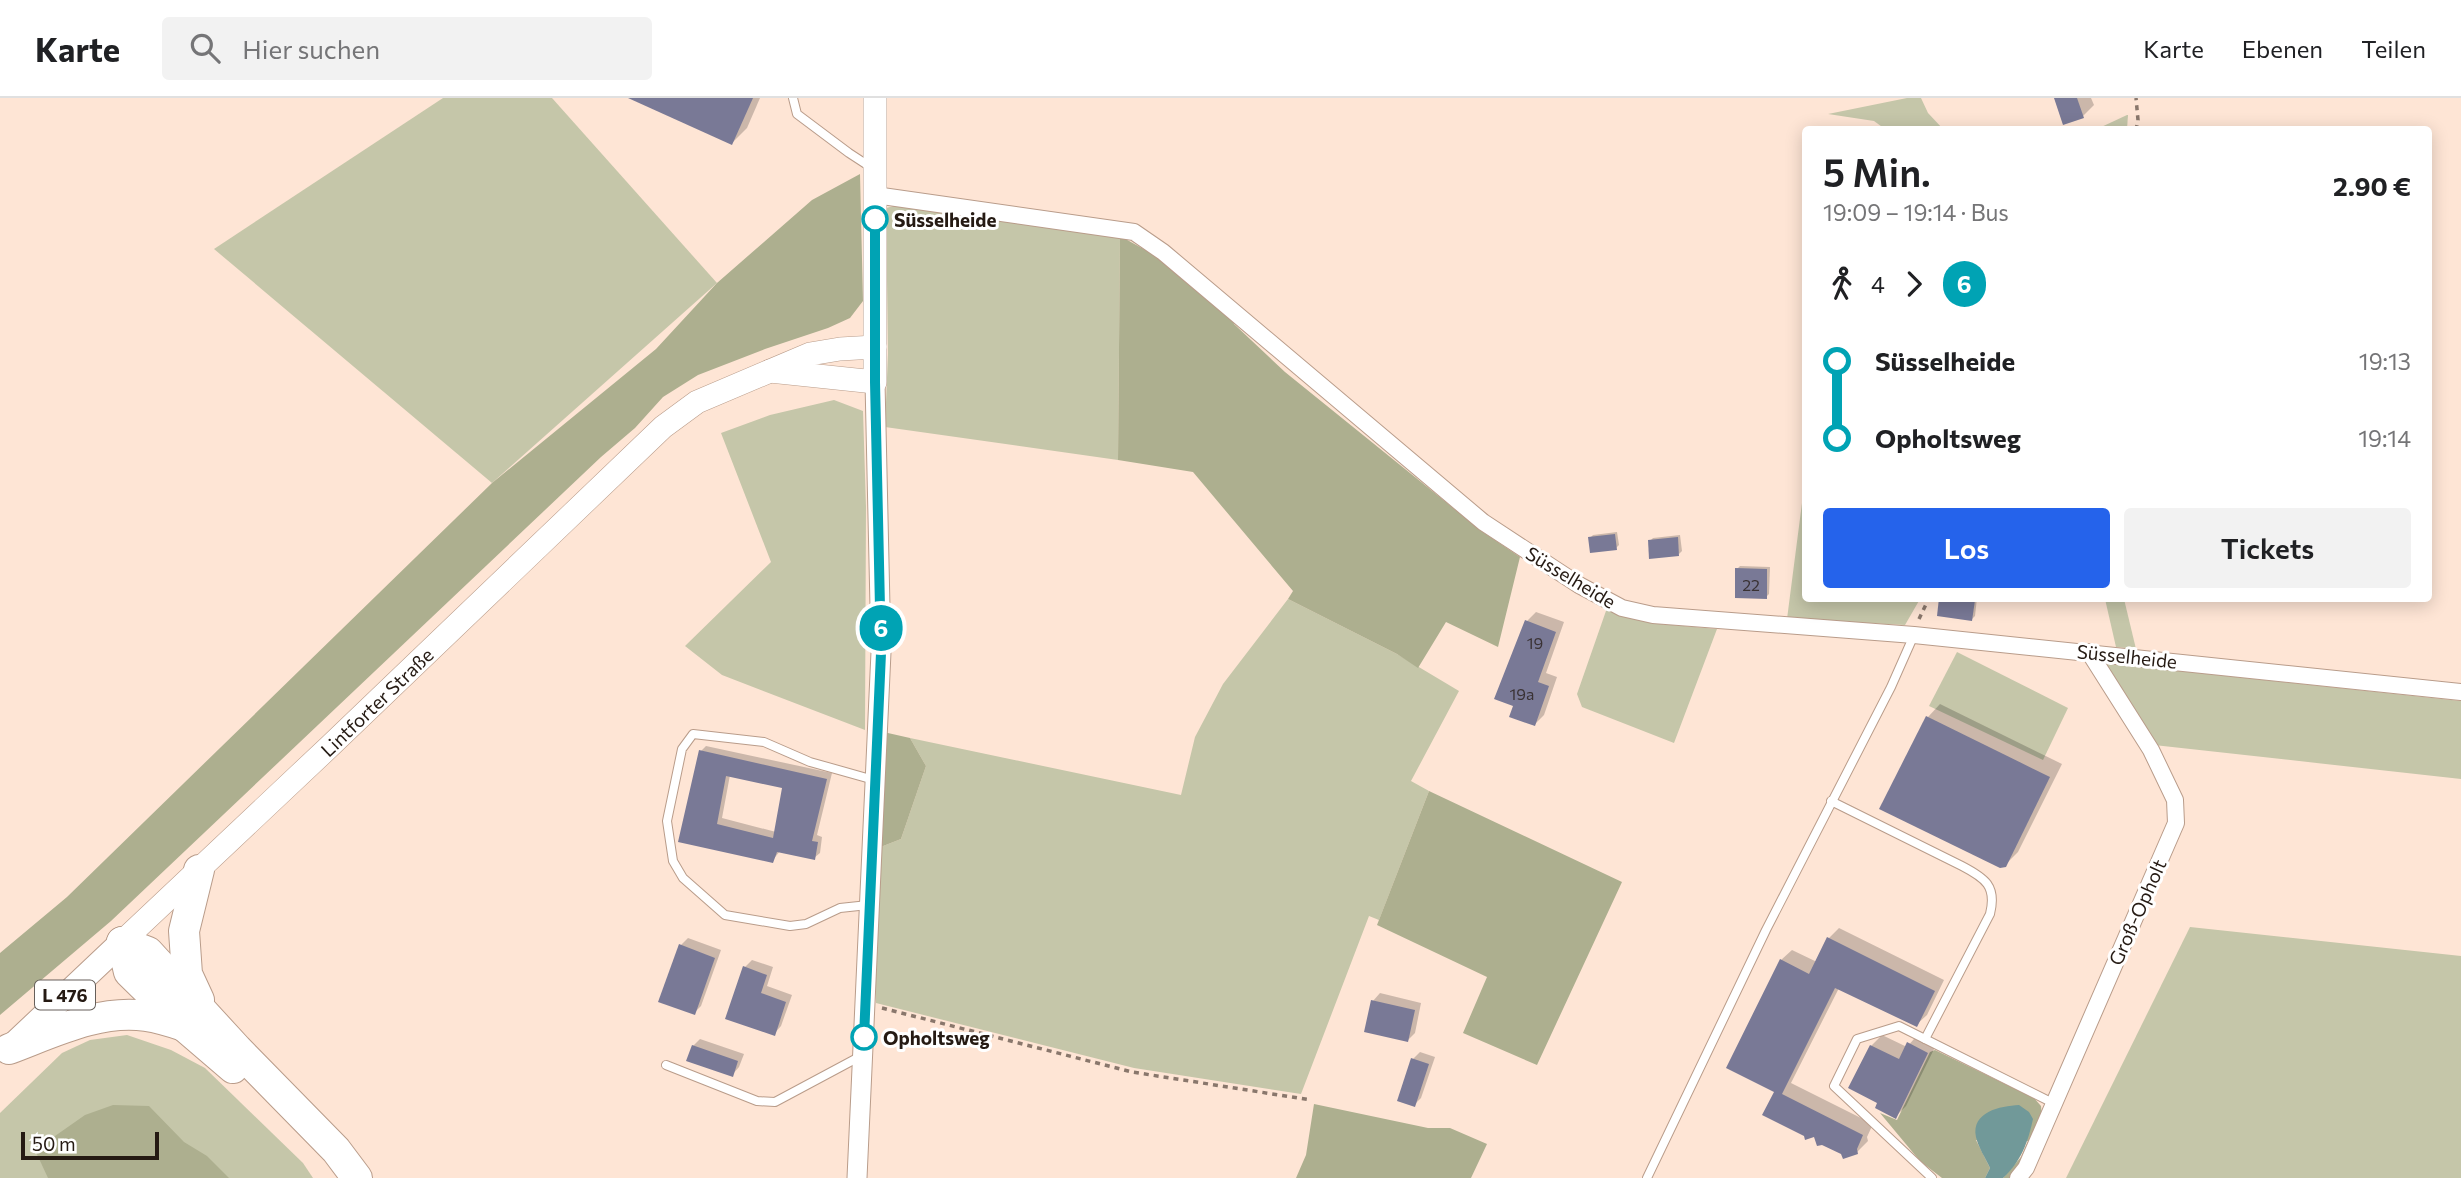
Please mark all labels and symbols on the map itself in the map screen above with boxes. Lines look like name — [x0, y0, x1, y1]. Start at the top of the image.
marker: Süsselheide — [862, 206, 888, 232]
place label: Süsselheide — [894, 208, 996, 231]
street label: Süsselheide — [1522, 541, 1620, 613]
house number: 22 — [1742, 575, 1760, 594]
line badge: 6 — [858, 605, 904, 651]
house number: 19 — [1527, 633, 1543, 652]
street label: Süsselheide — [2076, 639, 2178, 673]
street label: Lintforter Straße — [315, 642, 437, 761]
house number: 19a — [1510, 684, 1534, 703]
street label: Groß-Opholt — [2103, 855, 2171, 969]
road number: L 476 — [35, 980, 95, 1010]
marker: Opholtsweg — [851, 1024, 877, 1050]
place label: Opholtsweg — [883, 1026, 990, 1049]
scale bar — [21, 1129, 159, 1161]

